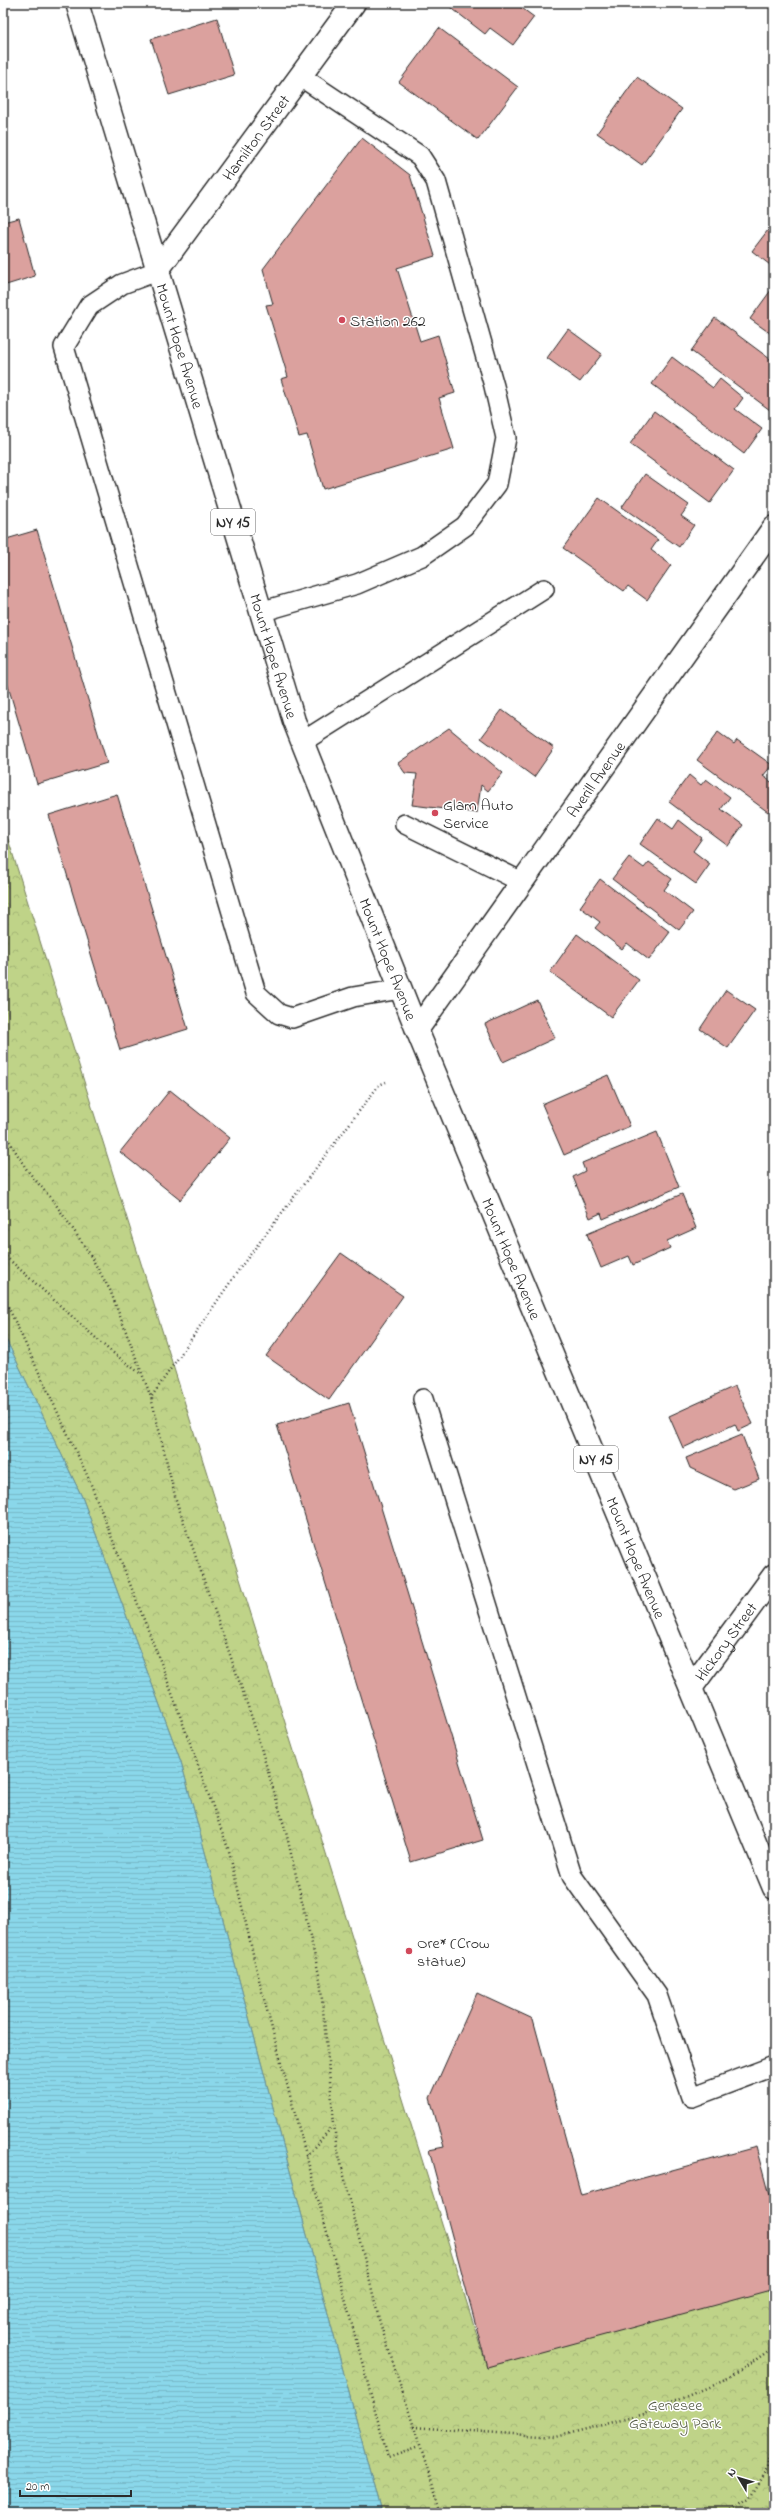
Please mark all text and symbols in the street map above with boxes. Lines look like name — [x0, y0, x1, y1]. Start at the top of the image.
street label: Hamilton Street — [217, 90, 297, 187]
street label: Mount Hope Avenue — [148, 281, 209, 413]
place label: Station 262 — [350, 310, 426, 334]
marker: Station 262 — [337, 315, 347, 325]
road number: NY 15 — [211, 509, 255, 535]
street label: Mount Hope Avenue — [242, 591, 303, 723]
street label: Averill Avenue — [561, 736, 633, 823]
place label: Glam Auto Service — [443, 794, 513, 836]
marker: Glam Auto Service — [430, 808, 440, 818]
street label: Mount Hope Avenue — [352, 895, 422, 1025]
street label: Mount Hope Avenue — [474, 1195, 547, 1324]
road number: NY 15 — [574, 1446, 618, 1472]
street label: Mount Hope Avenue — [599, 1494, 671, 1624]
street label: Hickory Street — [690, 1597, 764, 1687]
place label: Ore* (Crow statue) — [417, 1932, 490, 1974]
marker: Ore* (Crow statue) — [404, 1946, 414, 1956]
park label: Genesee Gateway Park — [629, 2394, 722, 2436]
north arrow — [719, 2458, 759, 2498]
text: N — [723, 2465, 741, 2480]
scale bar — [20, 2472, 131, 2498]
text: 20 m — [26, 2478, 49, 2496]

